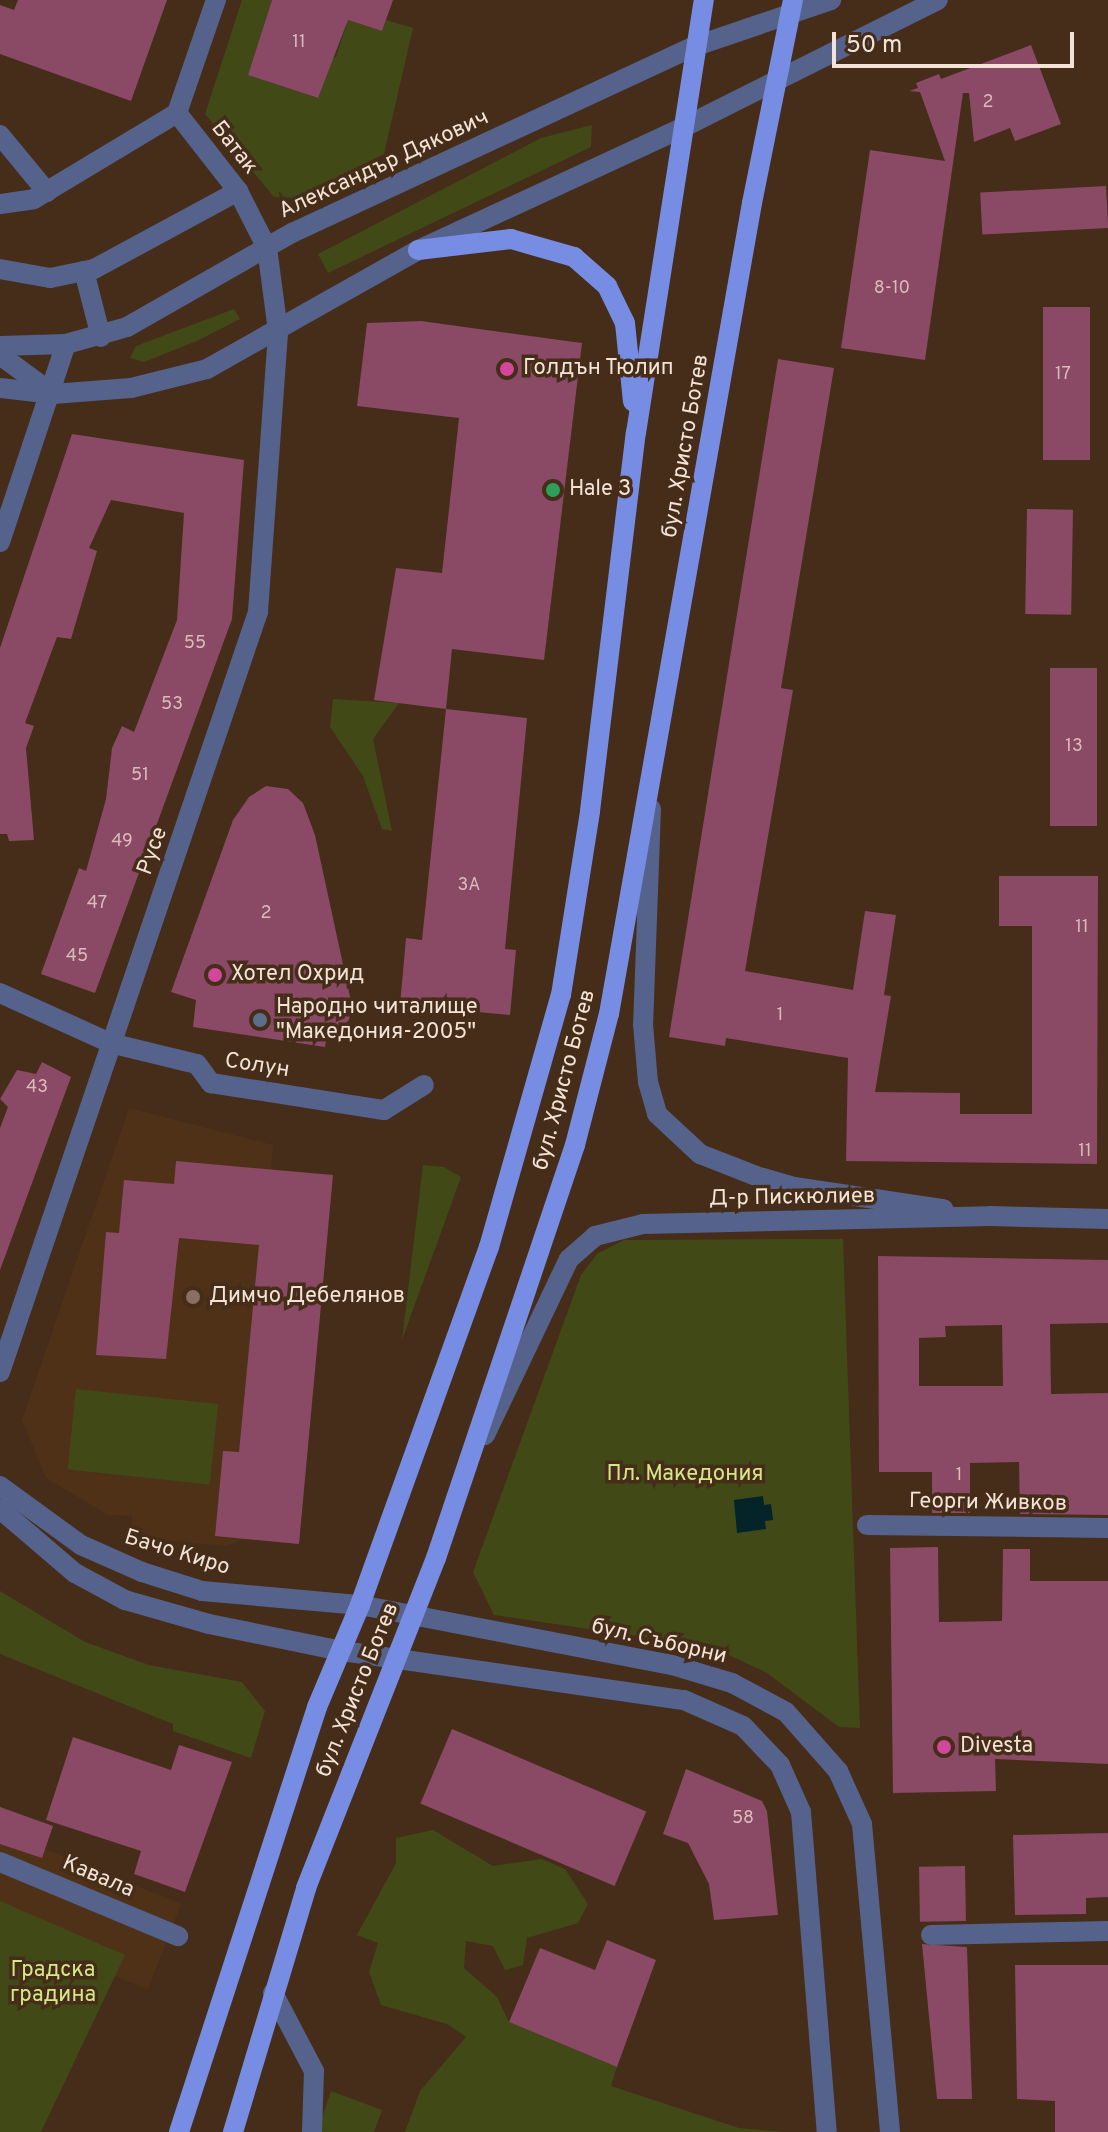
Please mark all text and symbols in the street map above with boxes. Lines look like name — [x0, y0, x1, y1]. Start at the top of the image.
scale bar — [836, 16, 1078, 66]
text: 50 m — [846, 31, 902, 61]
house number: 11 — [292, 32, 306, 54]
house number: 2 — [982, 92, 994, 114]
street label: Александър Дякович — [275, 105, 493, 225]
street label: Батак — [205, 116, 263, 180]
house number: 8-10 — [874, 278, 910, 300]
street label: бул. Христо Ботев — [657, 352, 715, 540]
place label: Голдън Тюлип — [523, 356, 675, 382]
marker: Голдън Тюлип — [498, 360, 516, 378]
house number: 17 — [1055, 364, 1071, 386]
place label: Hale 3 — [569, 477, 631, 503]
marker: Hale 3 — [544, 481, 562, 499]
house number: 55 — [184, 633, 206, 655]
house number: 53 — [161, 694, 183, 716]
house number: 13 — [1065, 736, 1083, 758]
house number: 51 — [131, 765, 149, 787]
street label: Русе — [132, 823, 174, 879]
house number: 49 — [111, 831, 133, 853]
house number: 3А — [458, 875, 480, 897]
house number: 47 — [87, 893, 107, 915]
house number: 2 — [260, 903, 272, 925]
house number: 11 — [1075, 917, 1089, 939]
house number: 45 — [66, 946, 88, 968]
place label: Хотел Охрид — [231, 962, 364, 988]
marker: Хотел Охрид — [206, 966, 224, 984]
street label: бул. Христо Ботев — [528, 987, 602, 1173]
place label: Народно читалище "Македония-2005" — [276, 994, 478, 1046]
house number: 1 — [777, 1005, 783, 1027]
marker: Народно читалище "Македония-2005" — [251, 1011, 269, 1029]
street label: Солун — [223, 1048, 291, 1084]
house number: 43 — [26, 1077, 48, 1099]
house number: 11 — [1078, 1141, 1092, 1163]
street label: Д-р Пискюлиев — [709, 1183, 875, 1213]
place label: Димчо Дебелянов — [209, 1284, 405, 1310]
marker: Димчо Дебелянов — [184, 1288, 202, 1306]
park label: Пл. Македония — [606, 1462, 764, 1488]
house number: 1 — [956, 1465, 962, 1487]
street label: Георги Живков — [909, 1488, 1067, 1518]
street label: Бачо Киро — [121, 1524, 233, 1582]
street label: бул. Христо Ботев — [311, 1599, 405, 1781]
street label: бул. Съборни — [589, 1614, 729, 1670]
place label: Divesta — [960, 1734, 1033, 1760]
marker: Divesta — [935, 1738, 953, 1756]
house number: 58 — [732, 1808, 754, 1830]
street label: Кавала — [58, 1850, 138, 1904]
park label: Градска градина — [10, 1957, 96, 2008]

